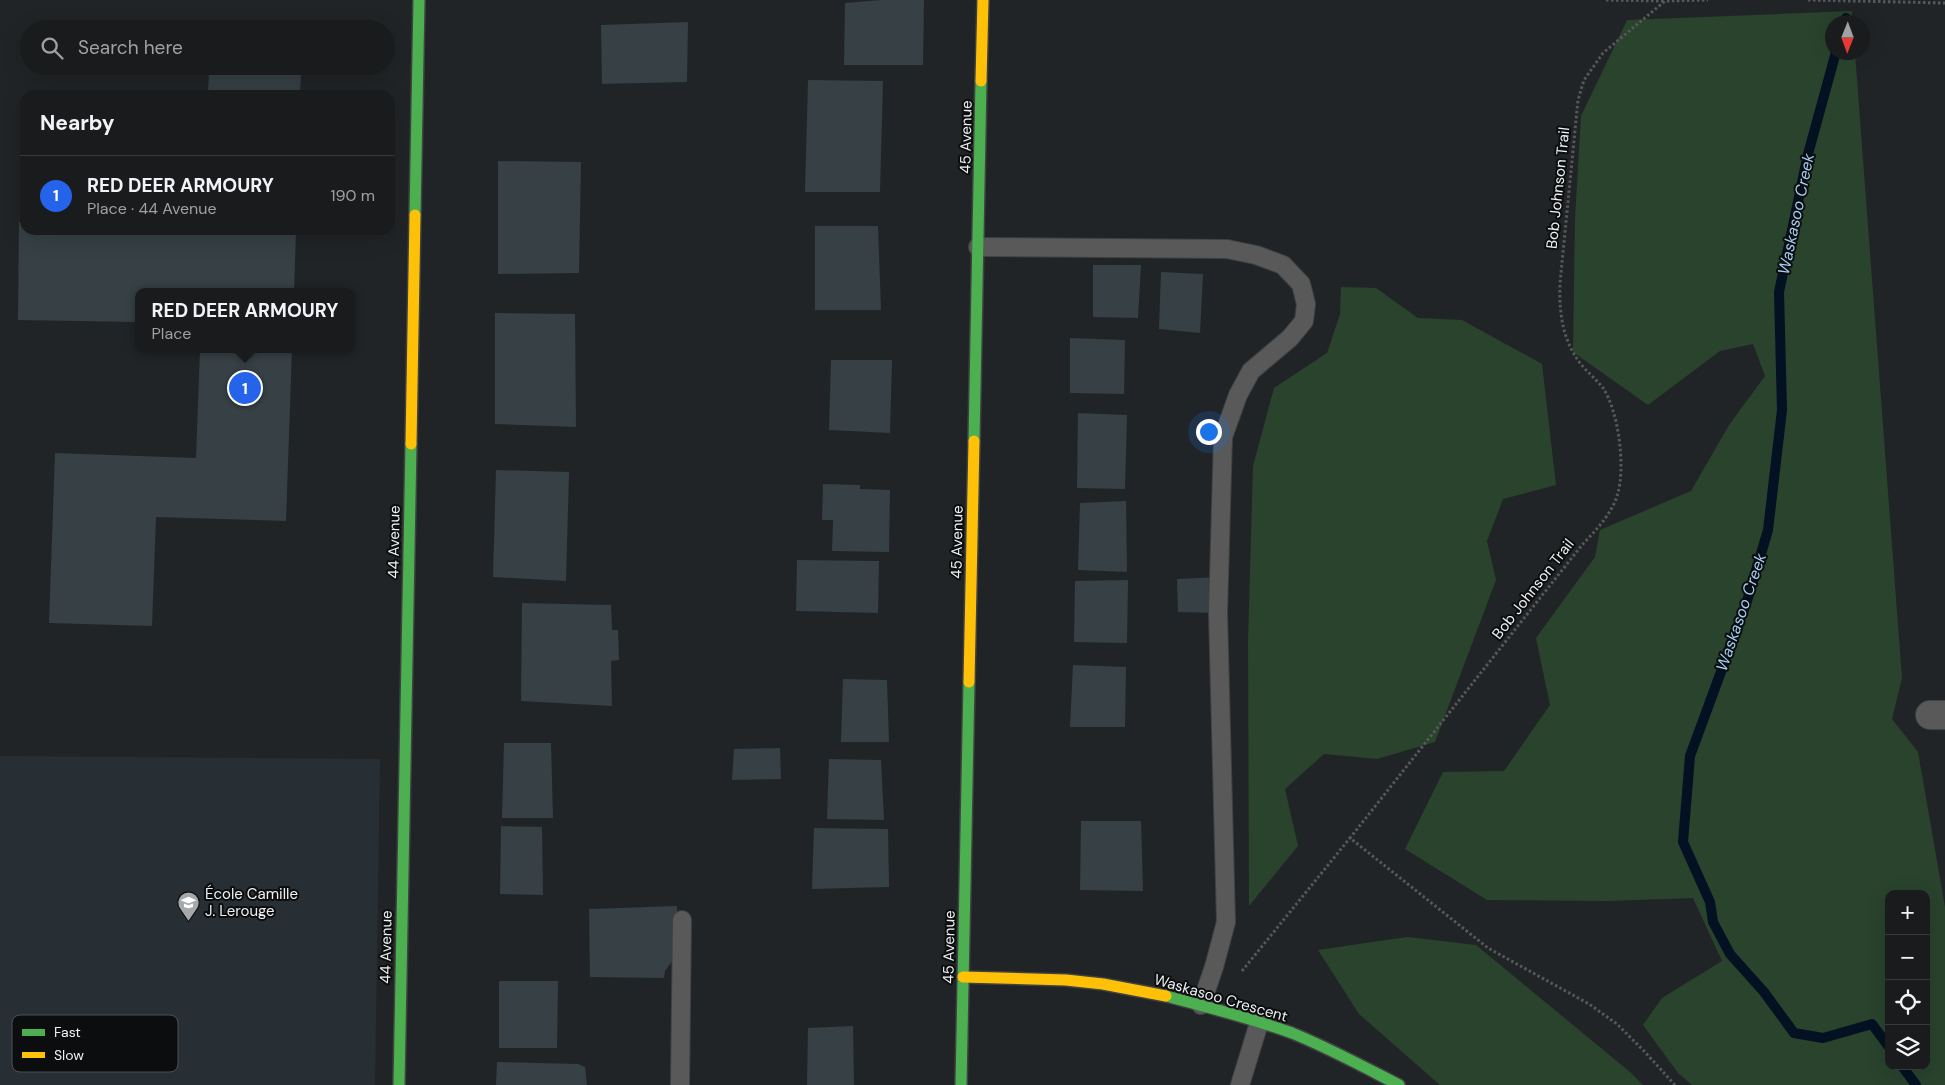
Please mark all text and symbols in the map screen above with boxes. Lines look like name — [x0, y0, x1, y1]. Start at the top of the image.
north arrow — [1825, 15, 1870, 60]
search box — [20, 20, 395, 75]
icon: search — [38, 34, 66, 62]
text: Search here — [78, 35, 183, 60]
street label: 45 Avenue — [955, 100, 977, 174]
text: Nearby — [40, 109, 114, 137]
street label: Bob Johnson Trail — [1542, 126, 1574, 250]
water label: Waskasoo Creek — [1773, 151, 1819, 277]
text: RED DEER ARMOURY — [87, 173, 274, 198]
text: 1 — [53, 185, 59, 206]
text: 190 m — [331, 185, 375, 206]
text: Place · 44 Avenue — [87, 198, 217, 219]
popup — [135, 288, 355, 353]
text: RED DEER ARMOURY — [152, 298, 338, 323]
text: Place — [152, 323, 191, 344]
pin: 1 — [229, 369, 261, 407]
your location — [1196, 419, 1222, 445]
street label: 44 Avenue — [383, 505, 405, 579]
street label: 45 Avenue — [946, 505, 968, 579]
street label: Bob Johnson Trail — [1487, 535, 1579, 643]
water label: Waskasoo Creek — [1711, 549, 1771, 674]
place label: École Camille J. Lerouge — [205, 884, 298, 921]
map controls — [1885, 890, 1930, 1070]
button: + — [1885, 890, 1930, 935]
school or university icon: École Camille J. Lerouge — [177, 891, 201, 922]
street label: 44 Avenue — [375, 910, 397, 984]
street label: 45 Avenue — [938, 910, 960, 984]
button: − — [1885, 935, 1930, 980]
street label: Waskasoo Crescent — [1152, 969, 1290, 1027]
button: locate — [1885, 980, 1930, 1025]
legend — [12, 1015, 178, 1072]
text: Fast — [54, 1023, 81, 1041]
button: layers — [1885, 1025, 1930, 1070]
text: Slow — [54, 1046, 84, 1064]

